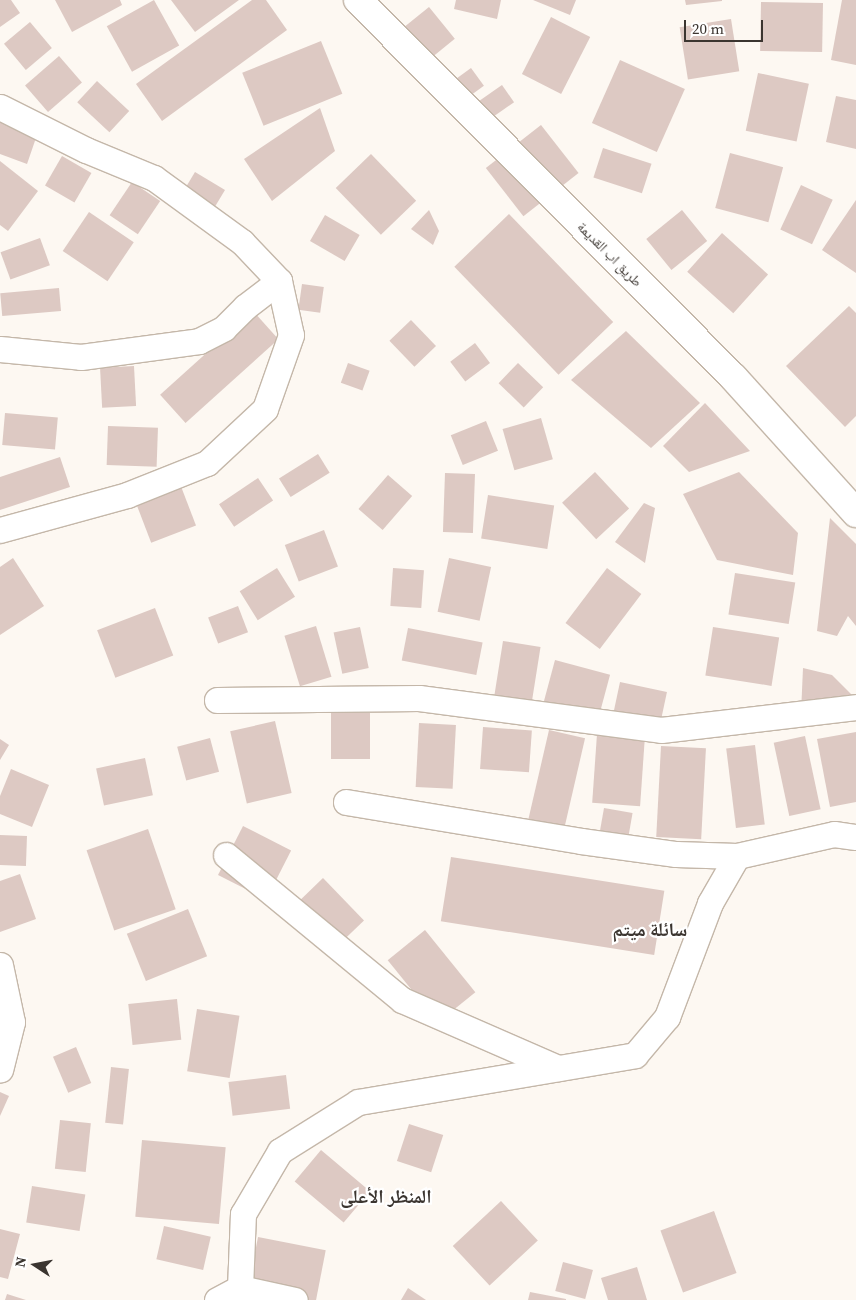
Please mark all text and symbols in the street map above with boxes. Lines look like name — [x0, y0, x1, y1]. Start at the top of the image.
scale bar — [686, 10, 765, 42]
text: 20 m — [692, 18, 724, 39]
street label: طريق اب القديمة — [574, 218, 646, 290]
district label: سائلة ميتم — [613, 919, 687, 941]
district label: المنظر الأعلى — [340, 1186, 432, 1208]
north arrow — [10, 1240, 60, 1290]
text: N — [9, 1255, 31, 1269]

